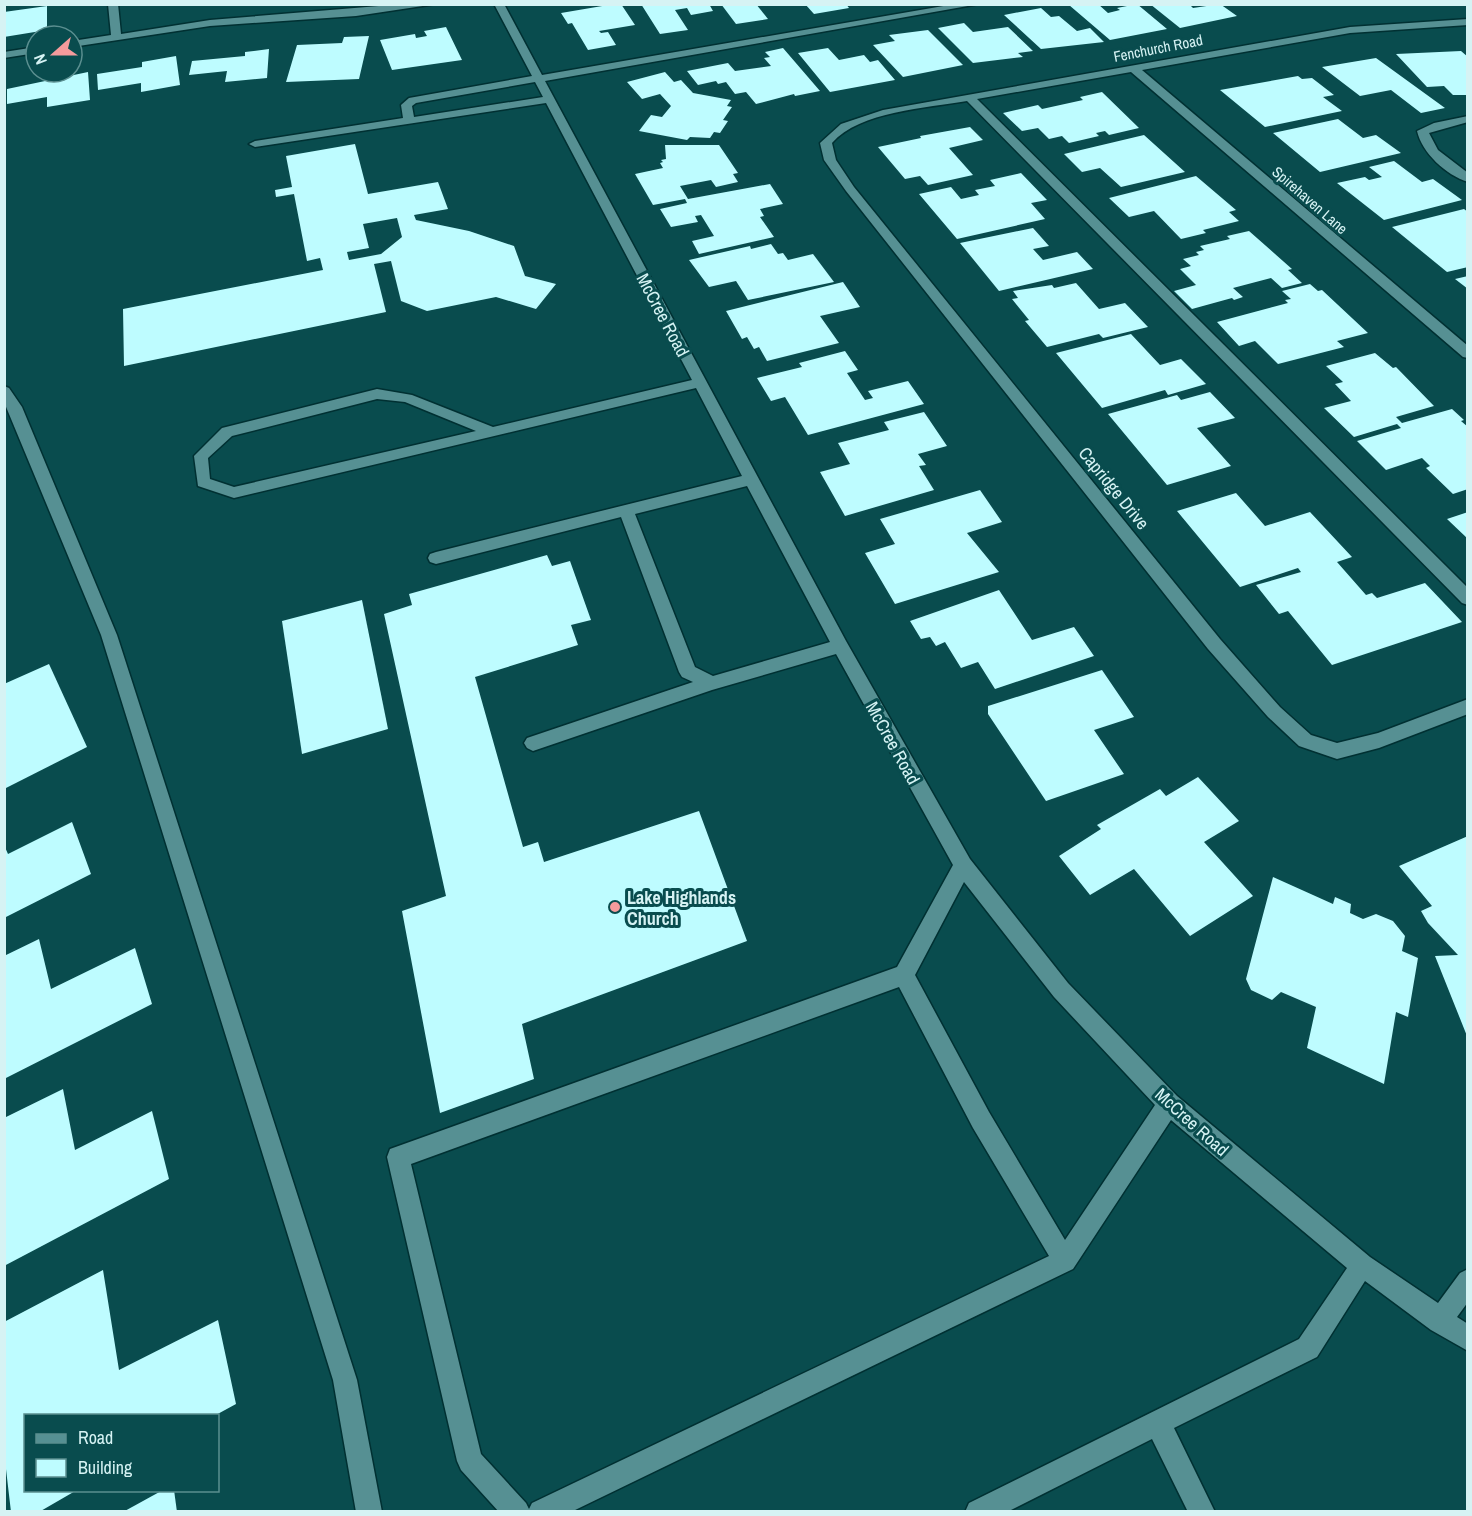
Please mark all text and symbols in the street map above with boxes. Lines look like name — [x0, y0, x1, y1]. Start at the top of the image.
north arrow — [24, 24, 84, 84]
street label: Fenchurch Road — [1112, 29, 1204, 67]
text: N — [28, 51, 52, 68]
street label: Spirehaven Lane — [1268, 161, 1352, 239]
street label: McCree Road — [631, 269, 695, 361]
street label: Capridge Drive — [1073, 441, 1155, 535]
street label: McCree Road — [860, 697, 926, 789]
place label: Lake Highlands Church — [627, 885, 736, 931]
marker: Lake Highlands Church — [608, 900, 622, 914]
street label: McCree Road — [1150, 1082, 1234, 1162]
legend — [24, 1414, 219, 1492]
text: Road — [78, 1425, 113, 1450]
text: Building — [78, 1455, 133, 1480]

